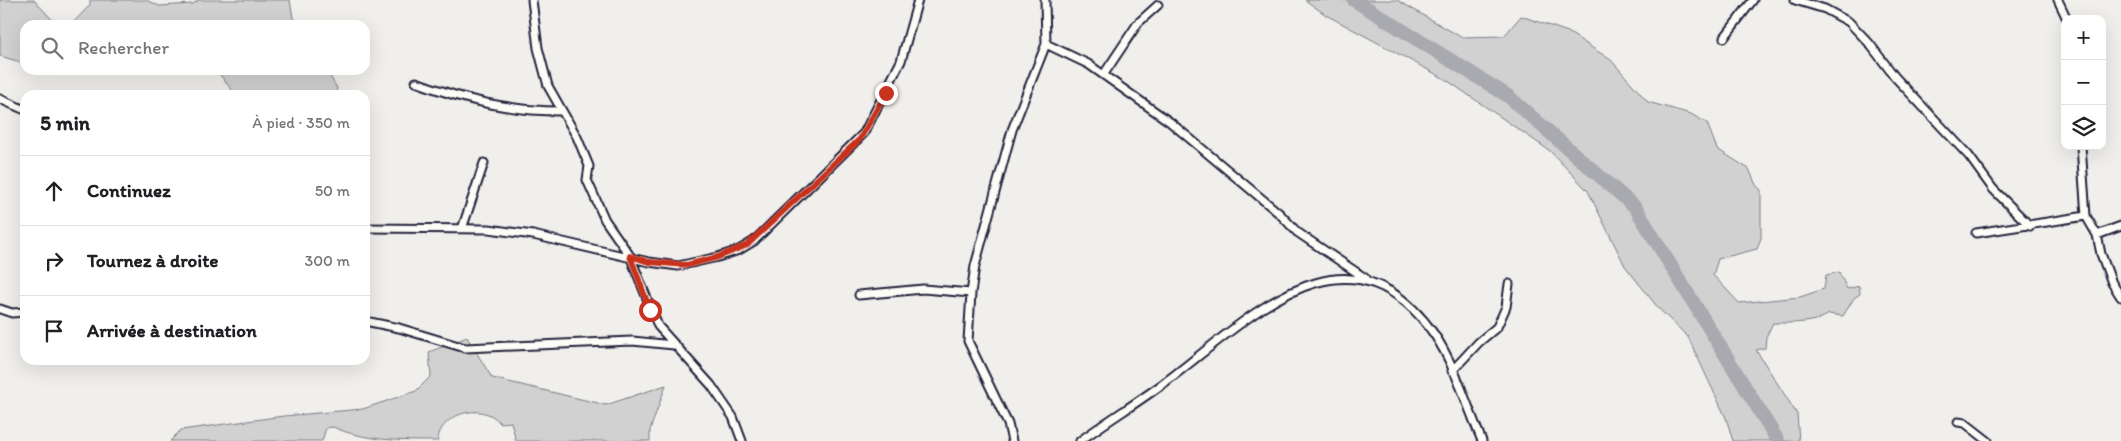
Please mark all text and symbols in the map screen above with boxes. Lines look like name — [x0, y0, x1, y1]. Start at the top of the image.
map controls — [2061, 15, 2106, 150]
button: + — [2061, 15, 2106, 60]
search box — [20, 20, 370, 75]
icon: search — [38, 34, 66, 62]
text: Rechercher — [78, 36, 169, 59]
button: − — [2061, 60, 2106, 105]
route end — [875, 82, 898, 105]
button: layers — [2061, 105, 2106, 150]
text: 5 min — [40, 110, 90, 135]
text: À pied · 350 m — [252, 113, 350, 132]
icon: ahead — [40, 177, 68, 205]
text: Continuez — [87, 179, 171, 202]
text: 50 m — [315, 181, 350, 200]
icon: right — [40, 247, 68, 275]
text: Tournez à droite — [87, 249, 219, 272]
text: 300 m — [305, 251, 350, 270]
route start — [639, 299, 662, 322]
icon: arrive — [40, 317, 68, 345]
text: Arrivée à destination — [87, 319, 257, 342]

